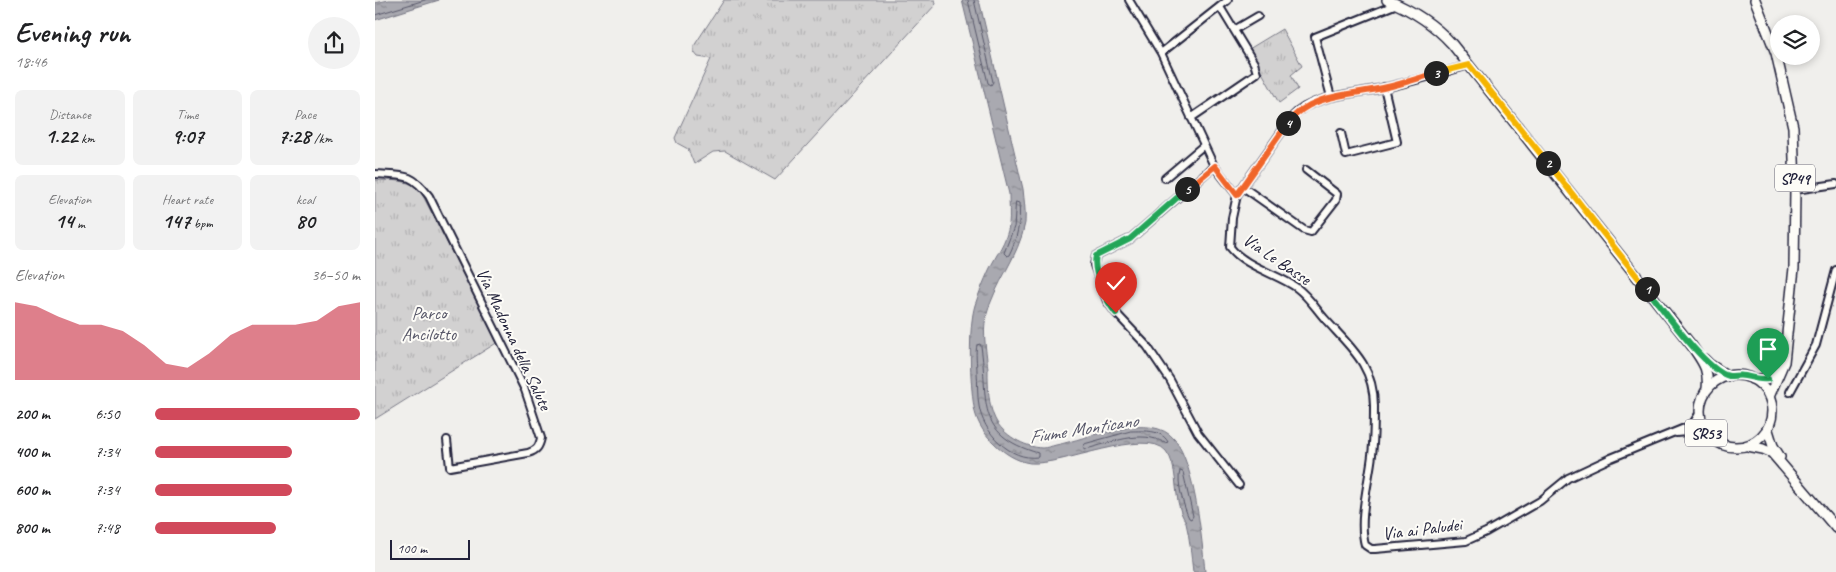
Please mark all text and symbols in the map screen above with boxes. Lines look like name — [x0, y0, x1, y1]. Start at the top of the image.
text: Evening run — [15, 15, 130, 50]
map controls — [1770, 15, 1820, 65]
button: layers — [1770, 15, 1820, 65]
button: share — [308, 17, 360, 69]
text: 18:46 — [15, 52, 47, 72]
pin: 3 — [1423, 60, 1449, 86]
text: 3 — [1433, 65, 1440, 82]
text: Distance — [49, 106, 91, 123]
text: Time — [177, 106, 198, 123]
text: Pace — [294, 106, 316, 123]
pin: 4 — [1275, 110, 1301, 136]
text: 4 — [1285, 115, 1292, 132]
text: 1.22 — [45, 123, 78, 149]
text: 9:07 — [171, 123, 204, 149]
text: 7:28 — [278, 123, 311, 149]
text: km — [78, 130, 95, 147]
text: /km — [311, 130, 332, 147]
pin: 2 — [1535, 150, 1561, 176]
text: 2 — [1545, 155, 1552, 172]
road number: SP49 — [1775, 164, 1815, 192]
pin: 5 — [1175, 176, 1199, 202]
text: 5 — [1184, 181, 1191, 198]
text: Elevation — [48, 191, 91, 208]
text: Heart rate — [162, 191, 213, 208]
text: kcal — [296, 191, 314, 208]
text: 14 — [55, 208, 74, 234]
text: 147 — [162, 208, 190, 234]
text: 80 — [296, 208, 315, 234]
text: m — [74, 215, 85, 232]
text: bpm — [190, 215, 213, 232]
street label: Via Le Basse — [1239, 228, 1316, 290]
pin — [1095, 262, 1137, 313]
text: Elevation — [15, 265, 64, 285]
text: 36–50 m — [311, 265, 360, 285]
street label: Via Madonna della Salute — [471, 265, 557, 414]
icon: check — [1102, 269, 1130, 297]
pin: 1 — [1635, 276, 1659, 302]
text: 1 — [1644, 281, 1651, 298]
park label: Parco Ancilotto — [402, 302, 458, 345]
pin — [1747, 328, 1789, 379]
icon: arrive — [1754, 335, 1782, 363]
text: 200 m — [15, 404, 50, 424]
text: 6:50 — [95, 404, 120, 424]
water label: Fiume Monticano — [1027, 408, 1141, 449]
road number: SR53 — [1685, 419, 1727, 446]
text: 400 m — [15, 442, 50, 462]
text: 7:34 — [95, 442, 120, 462]
text: 600 m — [15, 480, 50, 500]
text: 7:34 — [95, 480, 120, 500]
street label: Via ai Paludei — [1381, 513, 1465, 545]
text: 800 m — [15, 518, 50, 538]
text: 7:48 — [95, 518, 120, 538]
scale bar — [390, 537, 470, 560]
text: 100 m — [397, 540, 427, 557]

